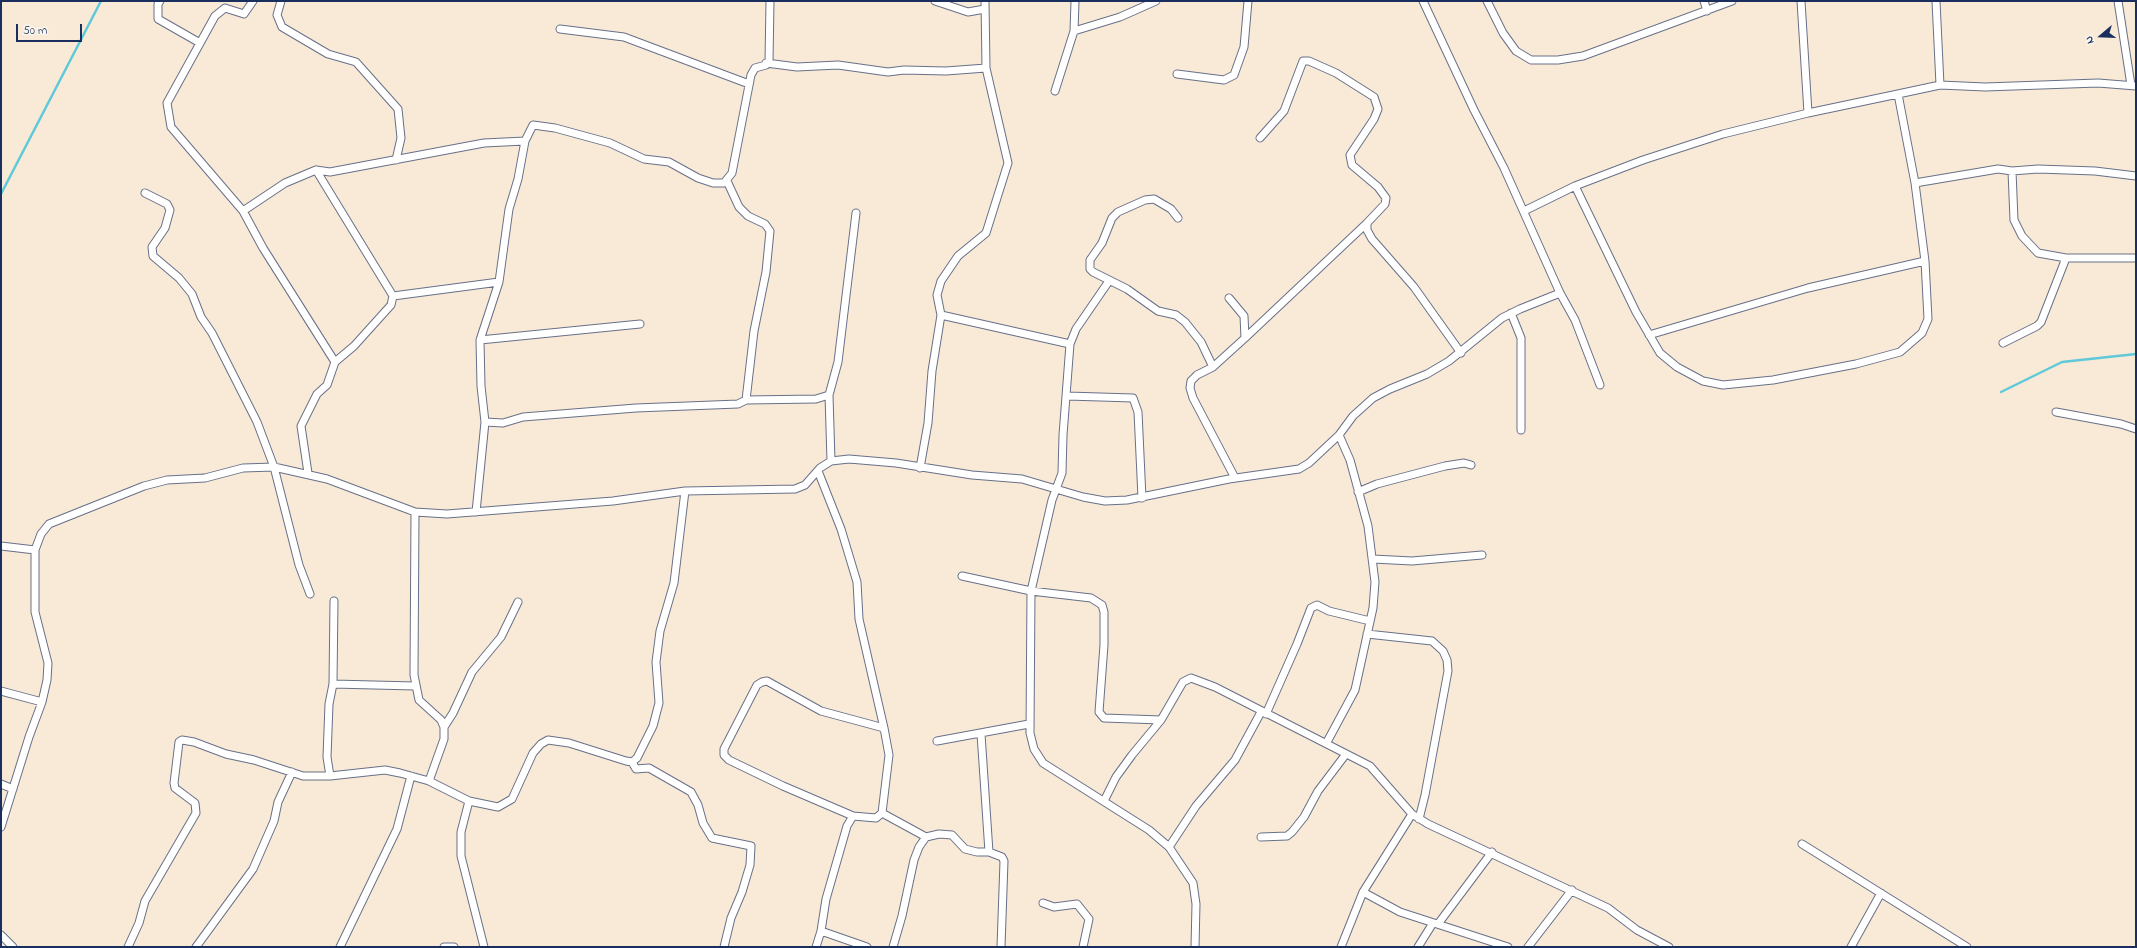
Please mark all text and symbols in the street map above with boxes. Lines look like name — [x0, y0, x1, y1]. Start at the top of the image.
scale bar — [18, 16, 84, 42]
north arrow — [2081, 16, 2121, 56]
text: 50 m — [23, 22, 47, 40]
text: N — [2081, 34, 2098, 46]

